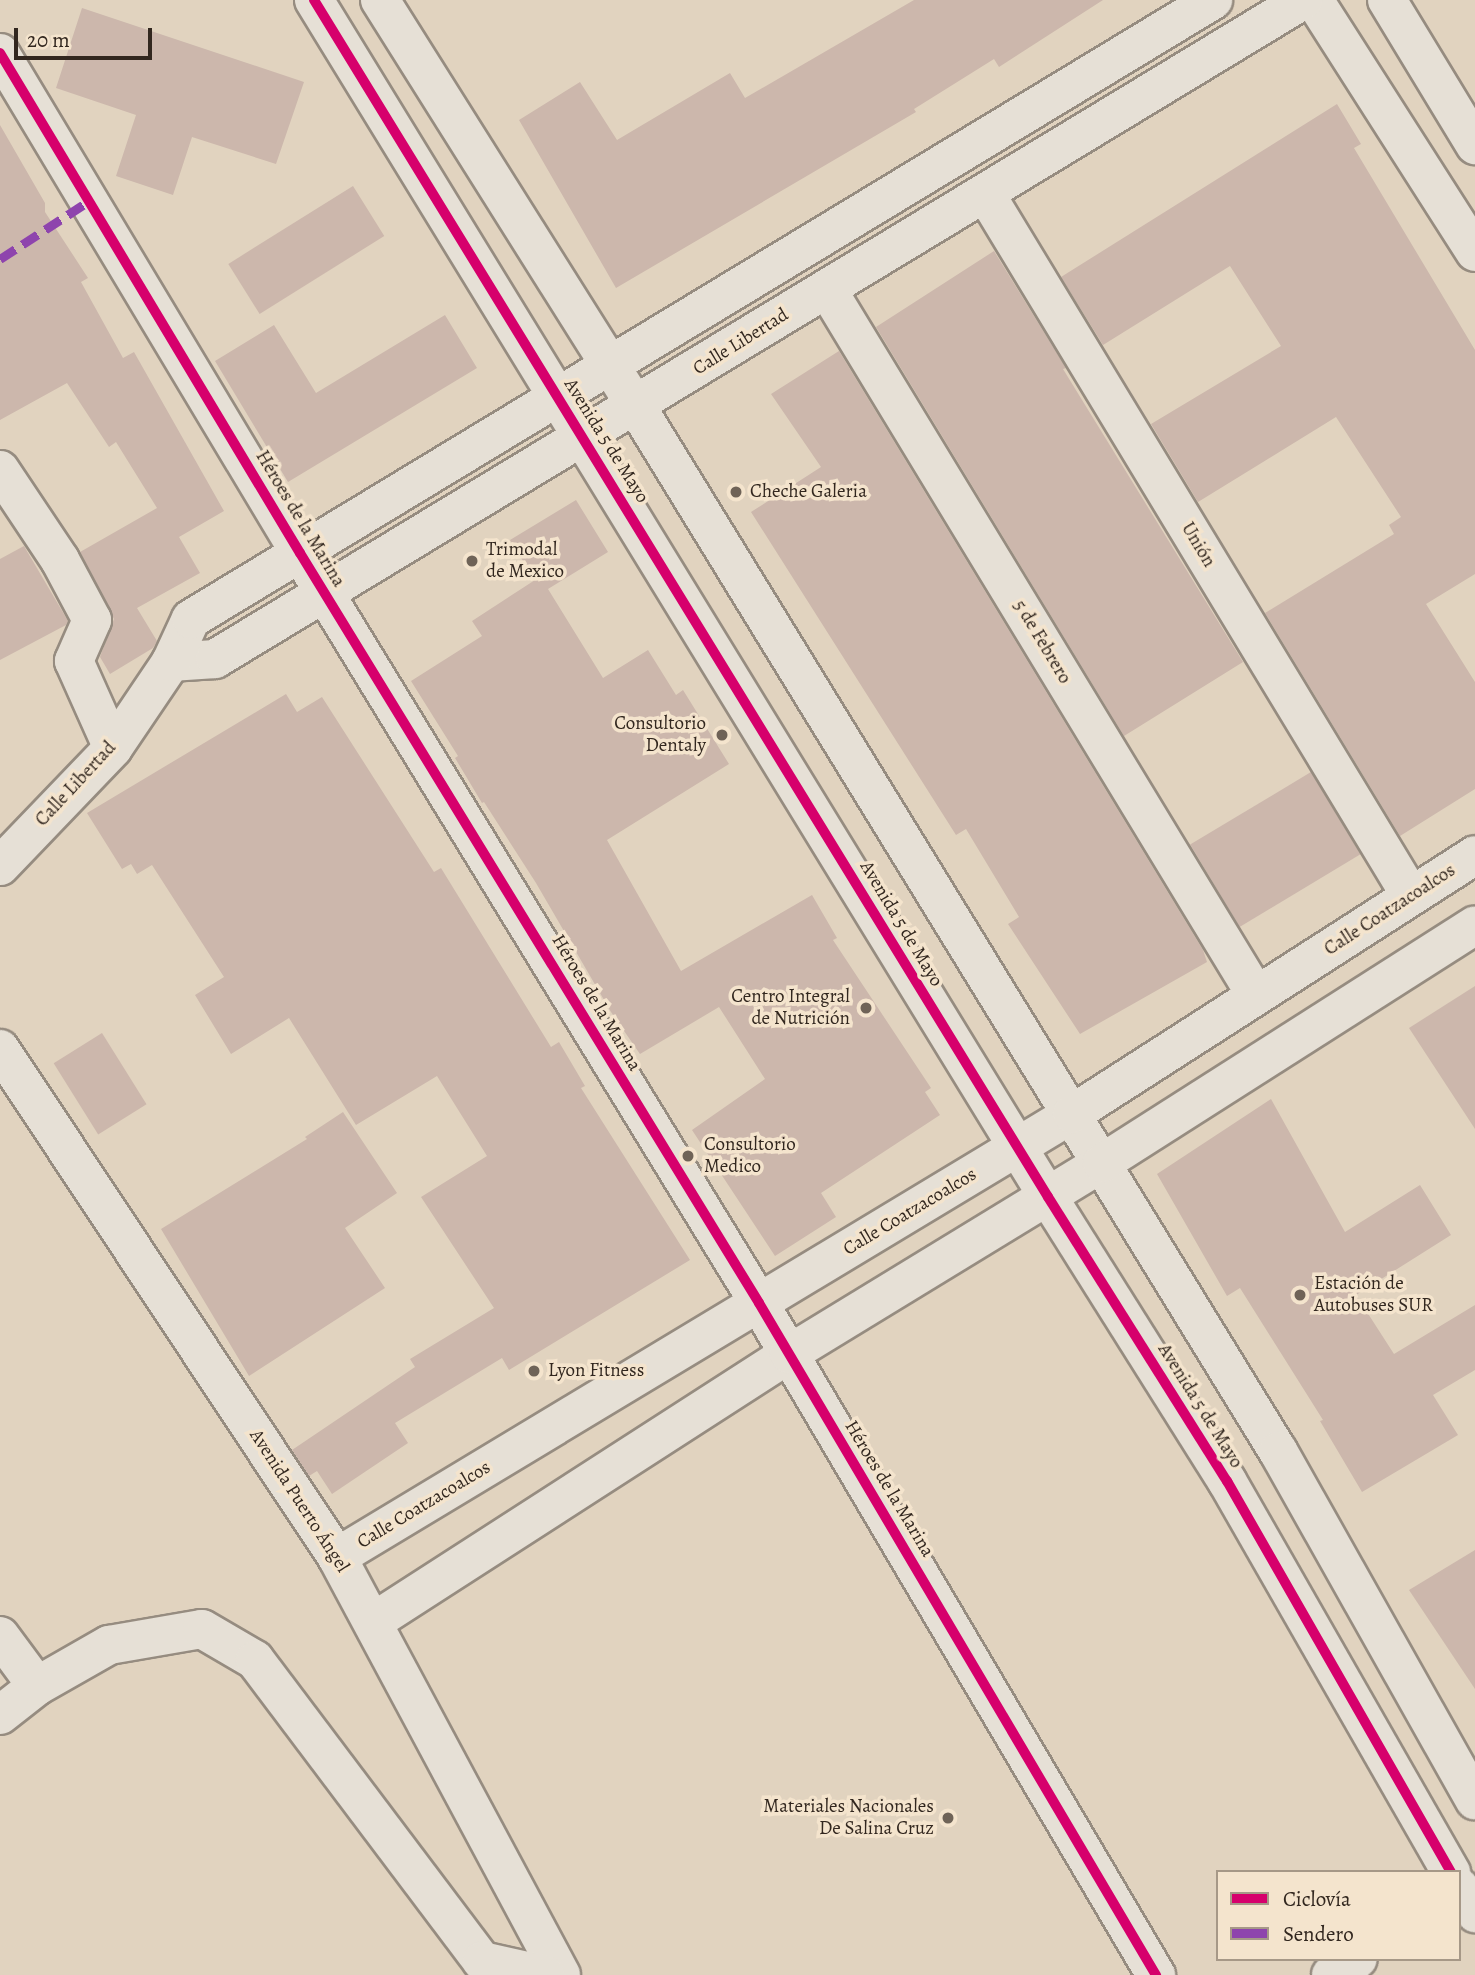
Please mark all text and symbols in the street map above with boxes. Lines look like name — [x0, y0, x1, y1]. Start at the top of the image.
scale bar — [18, 14, 156, 58]
text: 20 m — [27, 26, 70, 54]
street label: Calle Libertad — [689, 304, 793, 380]
street label: Avenida 5 de Mayo — [559, 375, 653, 507]
street label: Héroes de la Marina — [250, 447, 350, 591]
place label: Cheche Galeria — [750, 481, 867, 503]
marker: Cheche Galeria — [728, 484, 744, 500]
street label: Unión — [1176, 518, 1220, 572]
place label: Trimodal de Mexico — [486, 539, 564, 583]
marker: Trimodal de Mexico — [464, 553, 480, 569]
street label: 5 de Febrero — [1008, 596, 1076, 688]
place label: Consultorio Dentaly — [614, 713, 706, 757]
marker: Consultorio Dentaly — [712, 725, 732, 745]
street label: Calle Libertad — [31, 737, 121, 831]
street label: Avenida 5 de Mayo — [855, 857, 947, 991]
street label: Calle Coatzacoalcos — [1320, 859, 1460, 961]
street label: Héroes de la Marina — [546, 931, 646, 1075]
place label: Centro Integral de Nutrición — [731, 986, 850, 1030]
marker: Centro Integral de Nutrición — [856, 998, 876, 1018]
place label: Consultorio Medico — [704, 1134, 796, 1178]
marker: Consultorio Medico — [678, 1146, 698, 1166]
street label: Calle Coatzacoalcos — [839, 1163, 981, 1261]
place label: Estación de Autobuses SUR — [1314, 1273, 1433, 1317]
marker: Estación de Autobuses SUR — [1292, 1287, 1308, 1303]
street label: Avenida 5 de Mayo — [1153, 1340, 1247, 1472]
place label: Lyon Fitness — [548, 1360, 644, 1382]
marker: Lyon Fitness — [526, 1363, 542, 1379]
street label: Héroes de la Marina — [839, 1417, 939, 1561]
street label: Avenida Puerto Ángel — [244, 1425, 354, 1577]
street label: Calle Coatzacoalcos — [353, 1456, 495, 1554]
place label: Materiales Nacionales De Salina Cruz — [763, 1796, 934, 1840]
marker: Materiales Nacionales De Salina Cruz — [940, 1810, 956, 1826]
legend — [1216, 1870, 1461, 1961]
text: Ciclovía — [1283, 1885, 1351, 1913]
text: Sendero — [1283, 1920, 1354, 1948]

